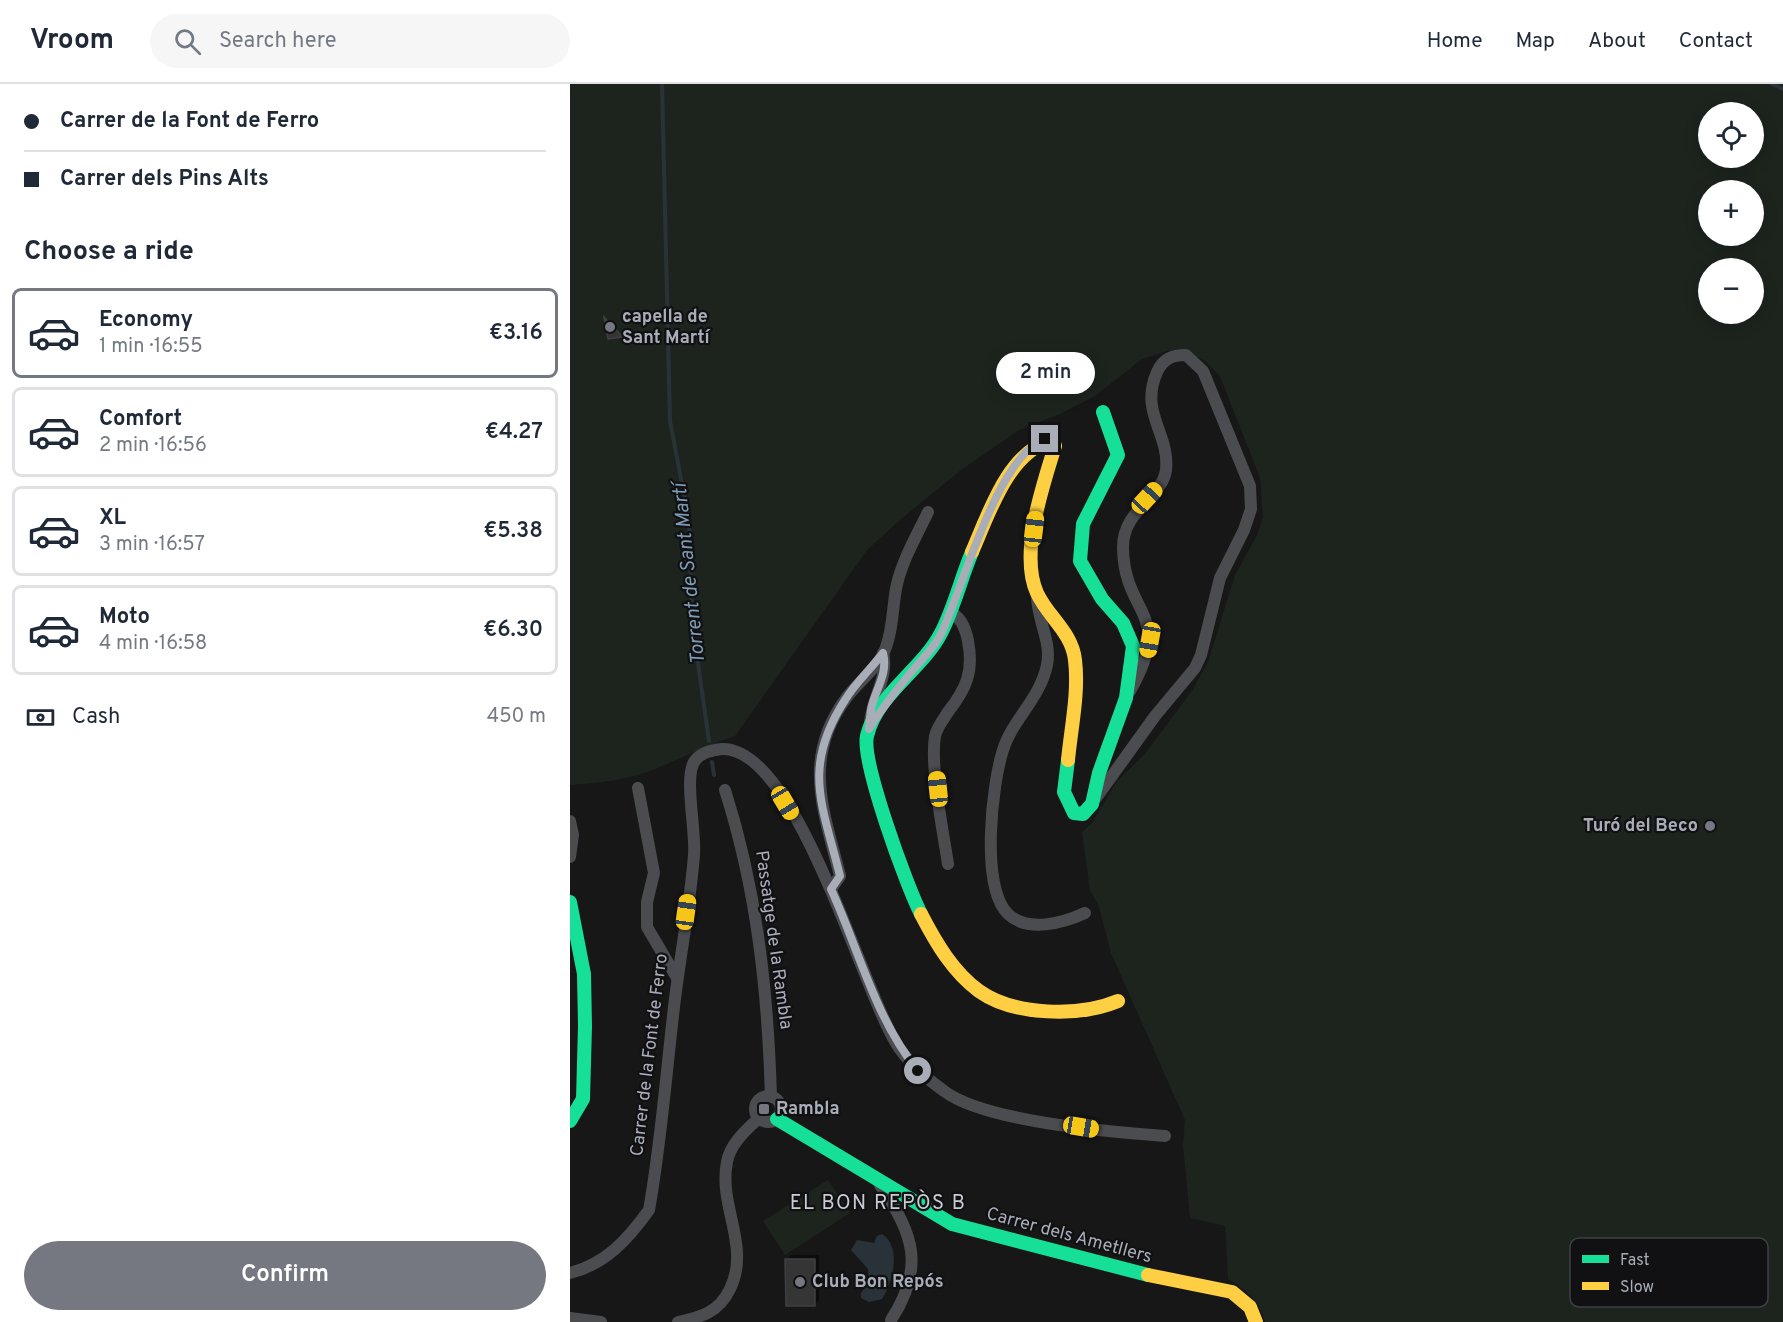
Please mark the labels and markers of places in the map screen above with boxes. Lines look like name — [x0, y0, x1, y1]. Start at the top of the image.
place label: capella de Sant Martí — [622, 306, 712, 350]
marker: capella de Sant Martí — [603, 320, 617, 334]
place label: Turó del Beco — [1583, 815, 1698, 838]
marker: Turó del Beco — [1703, 819, 1717, 833]
place label: Rambla — [776, 1098, 840, 1121]
marker: Rambla — [757, 1102, 771, 1116]
place label: Club Bon Repós — [812, 1271, 944, 1294]
marker: Club Bon Repós — [793, 1275, 807, 1289]

